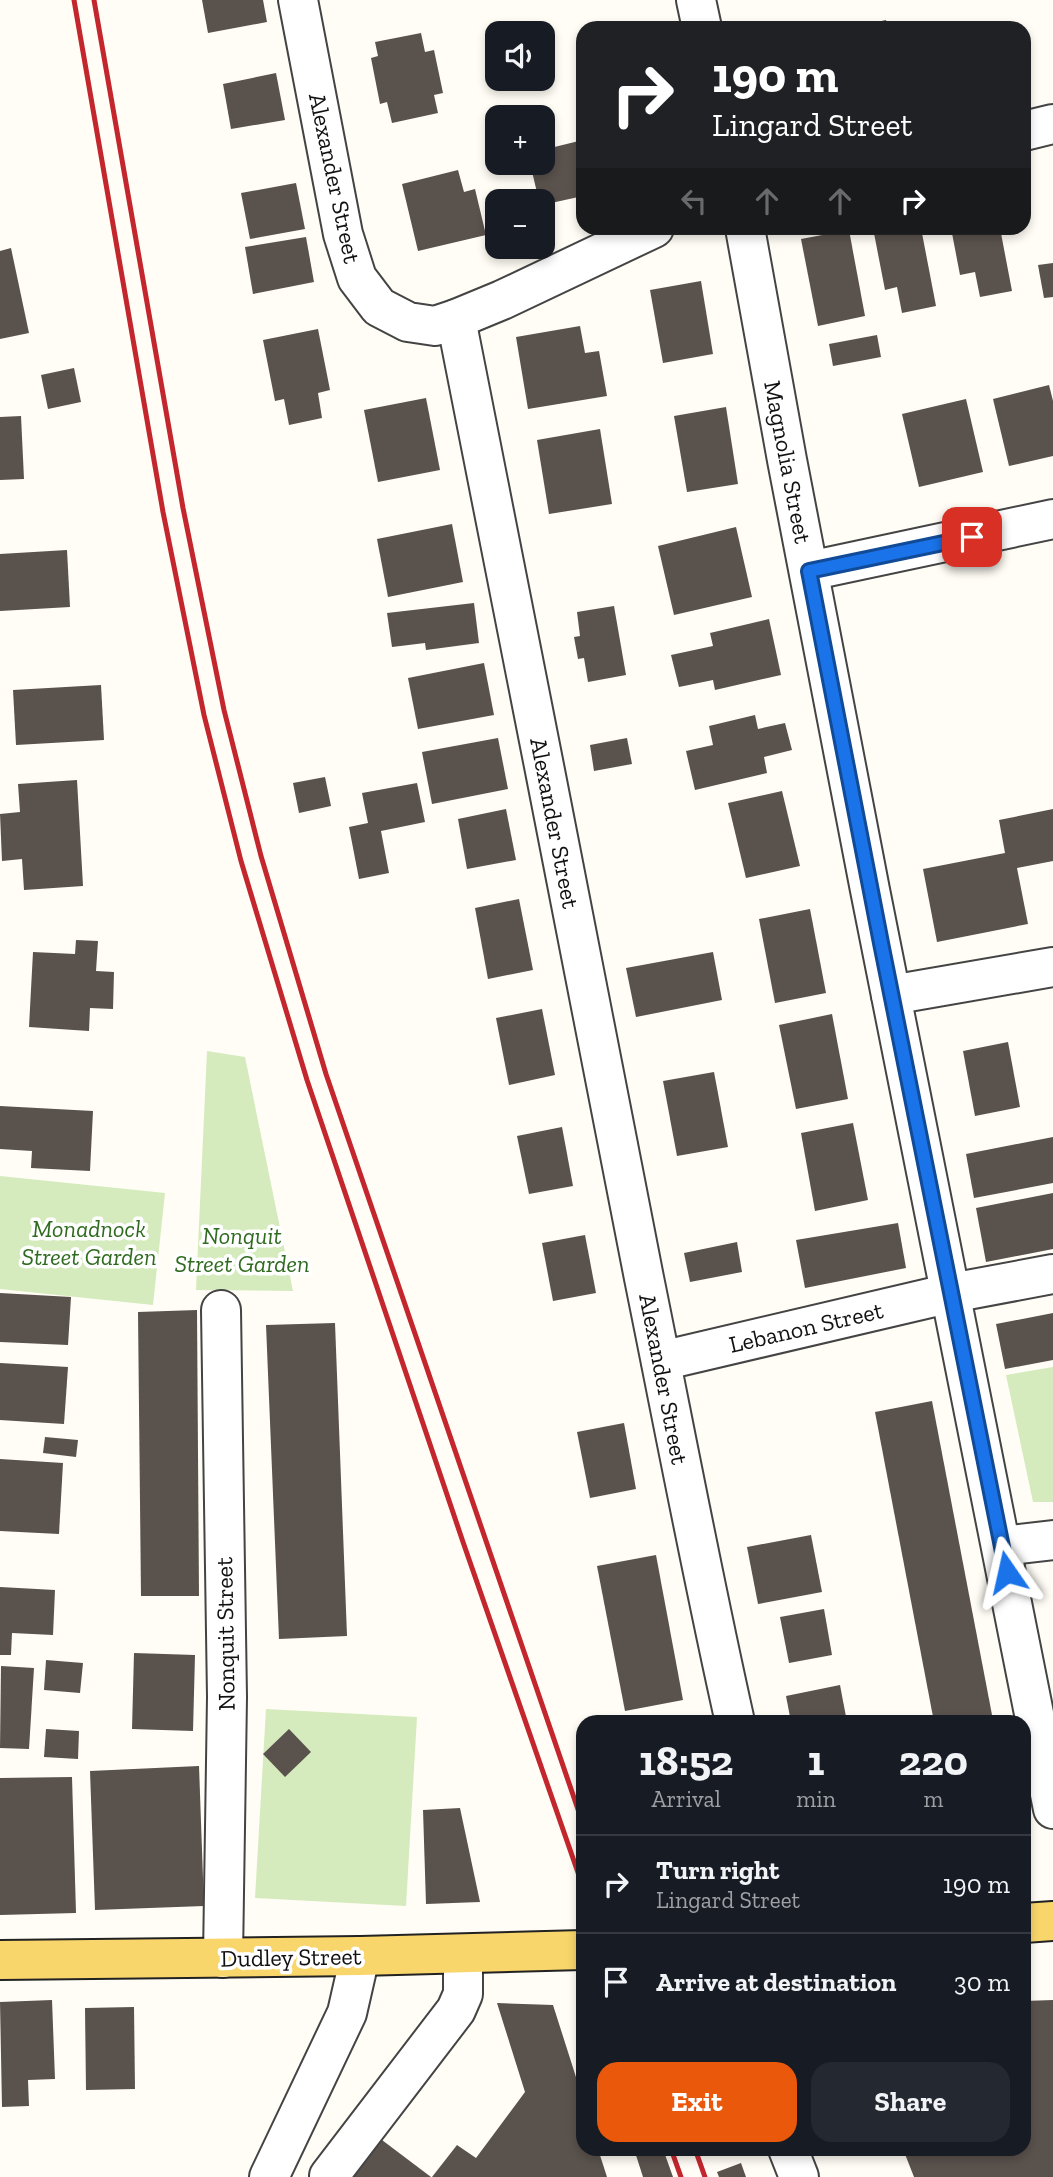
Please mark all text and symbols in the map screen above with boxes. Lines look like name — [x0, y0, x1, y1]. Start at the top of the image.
map controls — [485, 21, 555, 259]
button: sound — [485, 21, 555, 91]
text: 190 m — [712, 46, 838, 105]
icon: right — [597, 49, 688, 140]
street label: Alexander Street — [303, 90, 367, 266]
button: + — [485, 105, 555, 175]
text: Lingard Street — [712, 106, 912, 144]
icon: left — [675, 182, 713, 220]
icon: ahead — [748, 182, 786, 220]
icon: ahead — [821, 182, 859, 220]
icon: right — [894, 182, 932, 220]
button: − — [485, 189, 555, 259]
street label: Magnolia Street — [758, 378, 818, 546]
pin — [942, 507, 1002, 567]
icon: arrive — [953, 518, 991, 556]
street label: Alexander Street — [524, 735, 586, 911]
park label: Monadnock Street Garden — [21, 1214, 157, 1271]
park label: Nonquit Street Garden — [174, 1221, 310, 1278]
street label: Alexander Street — [633, 1291, 695, 1467]
street label: Lebanon Street — [726, 1295, 886, 1359]
position arrow — [970, 1535, 1044, 1609]
street label: Nonquit Street — [209, 1557, 241, 1711]
text: 18:52 — [639, 1735, 733, 1786]
text: 1 — [808, 1735, 825, 1786]
text: 220 — [899, 1735, 968, 1786]
text: Arrival — [652, 1785, 721, 1813]
text: min — [796, 1785, 836, 1813]
text: m — [923, 1785, 943, 1813]
text: Turn right — [656, 1854, 779, 1886]
icon: right — [597, 1865, 635, 1903]
text: 190 m — [943, 1868, 1010, 1900]
text: Lingard Street — [656, 1886, 800, 1914]
street label: Dudley Street — [220, 1941, 362, 1973]
icon: arrive — [597, 1963, 635, 2001]
text: Arrive at destination — [656, 1966, 896, 1998]
text: 30 m — [954, 1966, 1010, 1998]
button: Exit — [597, 2062, 797, 2142]
button: Share — [811, 2062, 1010, 2142]

